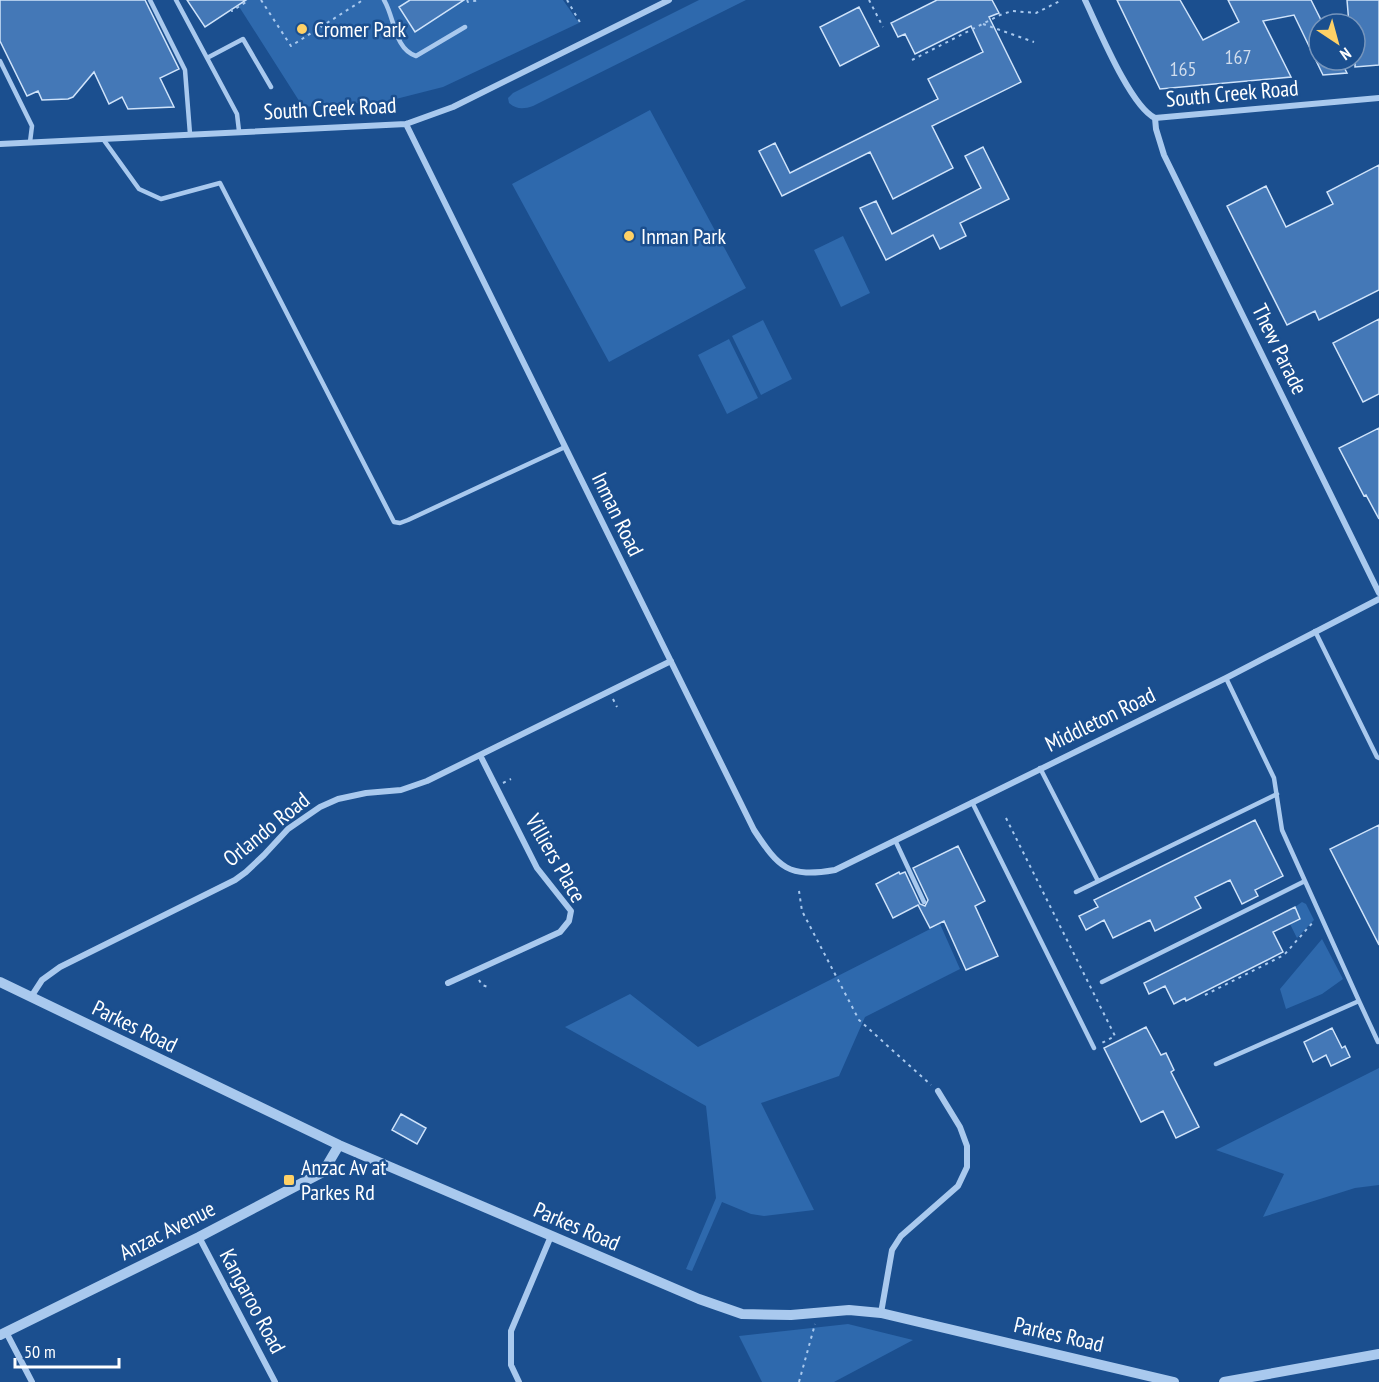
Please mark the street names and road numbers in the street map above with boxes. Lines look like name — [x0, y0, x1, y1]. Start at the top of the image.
street label: South Creek Road — [1165, 73, 1299, 113]
street label: South Creek Road — [263, 91, 397, 125]
street label: Thew Parade — [1246, 299, 1314, 399]
street label: Inman Road — [586, 468, 650, 560]
street label: Middleton Road — [1040, 680, 1160, 758]
street label: Orlando Road — [217, 786, 315, 872]
street label: Villiers Place — [519, 808, 593, 907]
street label: Parkes Road — [88, 993, 182, 1059]
street label: Anzac Avenue — [114, 1194, 220, 1266]
street label: Parkes Road — [530, 1195, 624, 1257]
street label: Kangaroo Road — [214, 1244, 292, 1358]
street label: Parkes Road — [1011, 1310, 1107, 1358]

